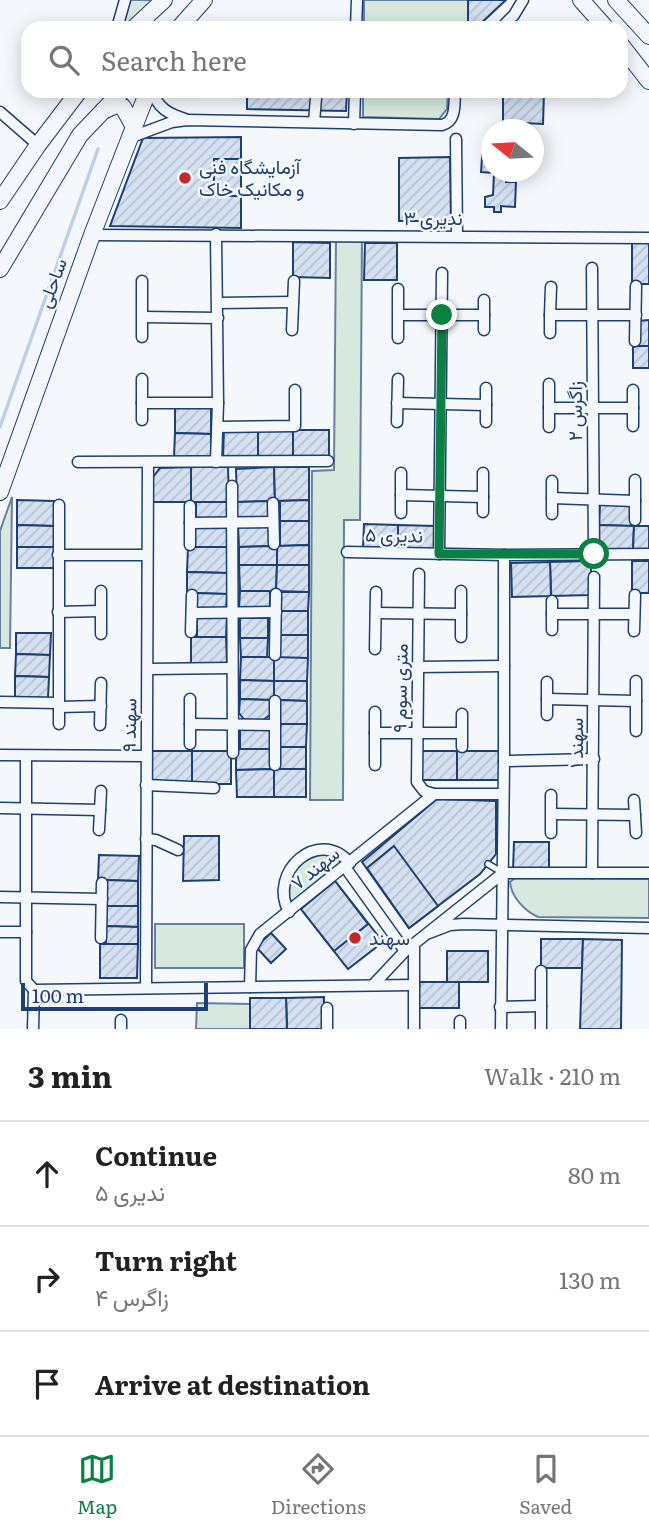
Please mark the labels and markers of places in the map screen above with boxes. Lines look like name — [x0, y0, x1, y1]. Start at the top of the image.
place label: آزمایشگاه فنی و مکانیک خاک — [199, 152, 304, 202]
marker: آزمایشگاه فنی و مکانیک خاک — [177, 170, 193, 186]
place label: سهند — [369, 923, 410, 951]
marker: سهند — [347, 930, 363, 946]

